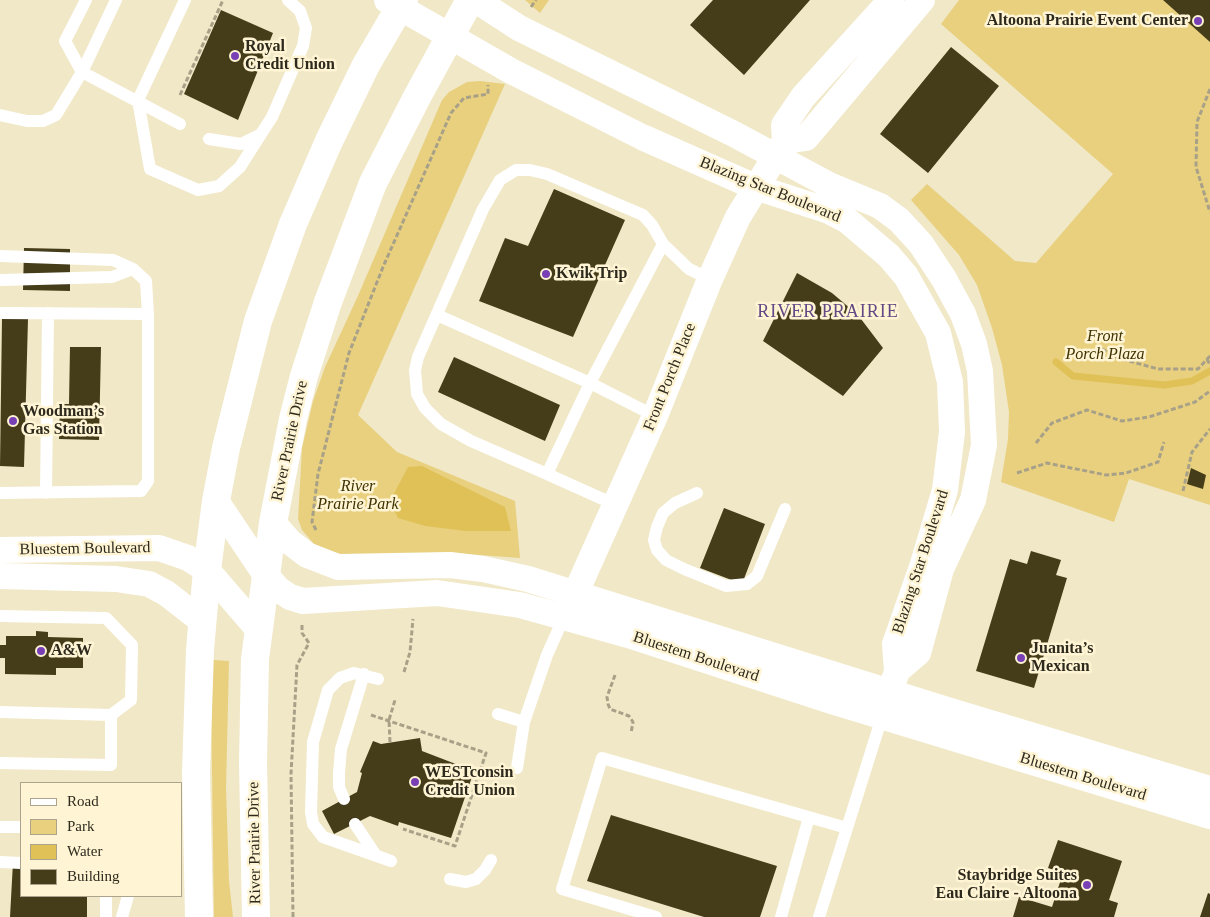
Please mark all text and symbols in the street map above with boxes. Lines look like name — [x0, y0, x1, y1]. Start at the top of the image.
place label: Altoona Prairie Event Center — [987, 11, 1188, 31]
marker: Altoona Prairie Event Center — [1192, 15, 1204, 27]
place label: Royal Credit Union — [245, 37, 335, 75]
marker: Royal Credit Union — [229, 50, 241, 62]
street label: Blazing Star Boulevard — [697, 153, 843, 227]
place label: Kwik Trip — [556, 264, 627, 284]
marker: Kwik Trip — [540, 268, 552, 280]
district label: RIVER PRAIRIE — [756, 301, 900, 323]
street label: Front Porch Place — [640, 320, 700, 434]
park label: Front Porch Plaza — [1066, 327, 1144, 365]
street label: River Prairie Drive — [268, 379, 312, 503]
place label: Woodman’s Gas Station — [23, 402, 104, 440]
marker: Woodman’s Gas Station — [7, 415, 19, 427]
park label: River Prairie Park — [317, 477, 399, 515]
street label: Blazing Star Boulevard — [889, 488, 953, 636]
street label: Bluestem Boulevard — [19, 538, 151, 560]
street label: Bluestem Boulevard — [631, 628, 761, 686]
place label: Juanita’s Mexican — [1031, 639, 1094, 677]
place label: A&W — [51, 641, 92, 661]
marker: A&W — [35, 645, 47, 657]
marker: Juanita’s Mexican — [1015, 652, 1027, 664]
street label: Bluestem Boulevard — [1018, 749, 1148, 805]
place label: WESTconsin Credit Union — [425, 763, 515, 801]
marker: WESTconsin Credit Union — [409, 776, 421, 788]
legend — [20, 782, 182, 897]
street label: River Prairie Drive — [244, 782, 266, 904]
text: Road — [67, 793, 99, 809]
text: Park — [67, 818, 95, 834]
text: Water — [67, 843, 102, 859]
place label: Staybridge Suites Eau Claire - Altoona — [936, 866, 1077, 904]
text: Building — [67, 868, 120, 884]
marker: Staybridge Suites Eau Claire - Altoona — [1081, 879, 1093, 891]

